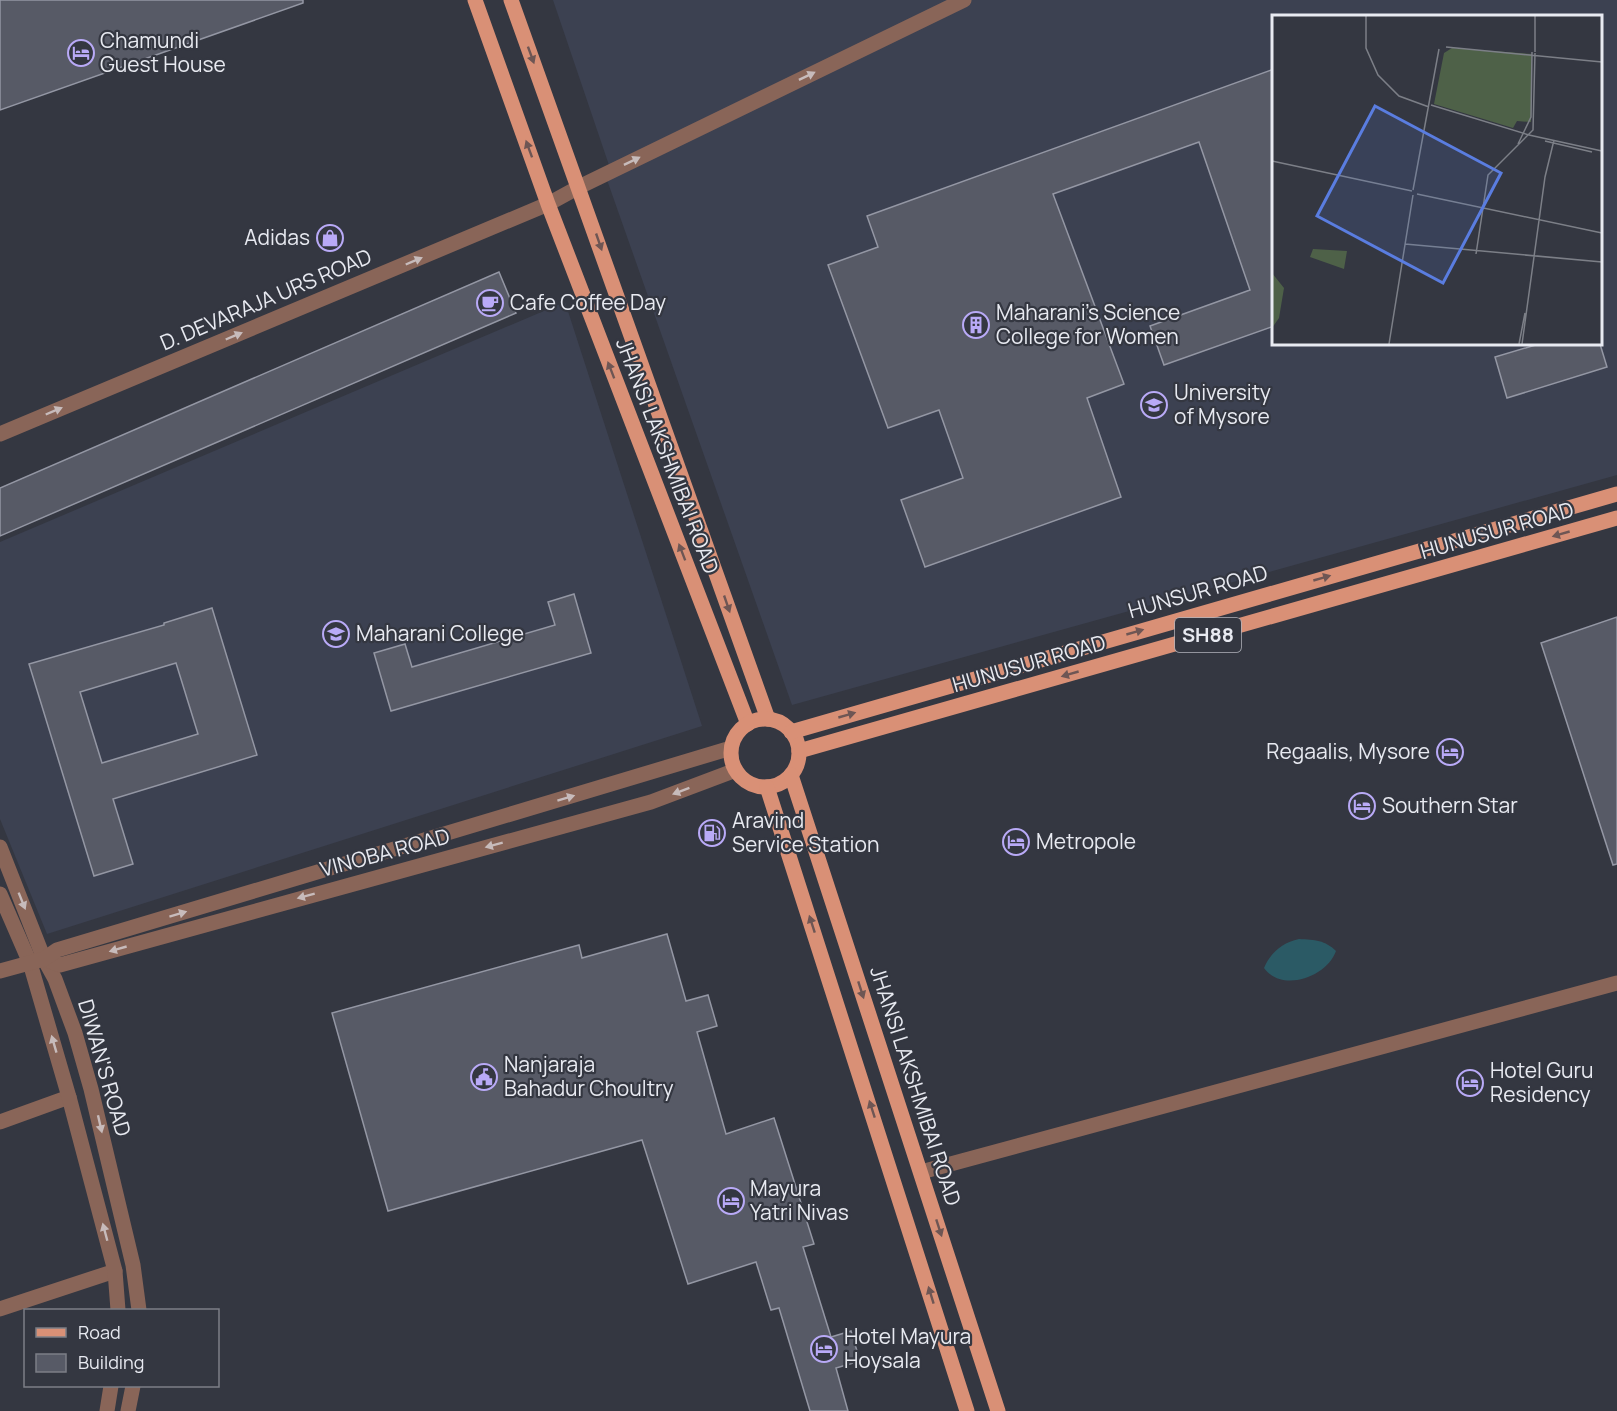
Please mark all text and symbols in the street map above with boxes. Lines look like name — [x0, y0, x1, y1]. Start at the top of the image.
inset map — [1272, 15, 1602, 345]
place label: Chamundi Guest House — [100, 26, 226, 78]
hotel icon: Chamundi Guest House — [66, 38, 96, 68]
one-way arrow — [527, 46, 537, 64]
one-way arrow — [799, 71, 816, 80]
one-way arrow — [523, 140, 533, 158]
one-way arrow — [623, 157, 640, 166]
place label: Adidas — [244, 223, 310, 251]
shop icon: Adidas — [315, 223, 345, 253]
one-way arrow — [594, 233, 604, 251]
street label: D. DEVARAJA URS ROAD — [156, 242, 376, 356]
one-way arrow — [405, 256, 423, 266]
cafe icon: Cafe Coffee Day — [475, 288, 505, 318]
place label: Cafe Coffee Day — [510, 288, 666, 316]
place label: Maharani's Science College for Women — [996, 298, 1180, 350]
building icon: Maharani's Science College for Women — [961, 310, 991, 340]
one-way arrow — [225, 331, 243, 340]
street label: JHANSI LAKSHMIBAI ROAD — [610, 334, 726, 577]
one-way arrow — [606, 361, 616, 379]
place label: University of Mysore — [1174, 378, 1271, 430]
school or university icon: University of Mysore — [1139, 390, 1169, 420]
one-way arrow — [45, 406, 63, 415]
street label: HUNUSUR ROAD — [1417, 495, 1577, 565]
one-way arrow — [1552, 530, 1570, 540]
one-way arrow — [676, 543, 686, 561]
street label: HUNSUR ROAD — [1125, 558, 1271, 624]
one-way arrow — [1314, 573, 1332, 582]
one-way arrow — [722, 595, 732, 613]
road number: SH88 — [1175, 618, 1241, 652]
school or university icon: Maharani College — [321, 619, 351, 649]
place label: Maharani College — [356, 619, 524, 647]
one-way arrow — [1126, 627, 1144, 636]
street label: HUNUSUR ROAD — [949, 628, 1109, 698]
one-way arrow — [1061, 670, 1079, 679]
one-way arrow — [838, 710, 856, 719]
place label: Regaalis, Mysore — [1266, 737, 1430, 765]
hotel icon: Regaalis, Mysore — [1435, 737, 1465, 767]
one-way arrow — [672, 786, 690, 796]
hotel icon: Southern Star — [1347, 791, 1377, 821]
place label: Southern Star — [1382, 791, 1518, 819]
one-way arrow — [557, 793, 575, 802]
place label: Aravind Service Station — [732, 806, 879, 858]
fuel station icon: Aravind Service Station — [697, 818, 727, 848]
street label: VINOBA ROAD — [317, 821, 453, 883]
hotel icon: Metropole — [1001, 827, 1031, 857]
place label: Metropole — [1036, 827, 1136, 855]
one-way arrow — [485, 841, 503, 850]
one-way arrow — [17, 892, 27, 910]
one-way arrow — [297, 892, 315, 901]
one-way arrow — [169, 909, 187, 918]
one-way arrow — [806, 915, 816, 933]
one-way arrow — [109, 944, 127, 954]
street label: JHANSI LAKSHMIBAI ROAD — [864, 962, 968, 1209]
one-way arrow — [857, 981, 867, 999]
street label: DIWAN'S ROAD — [72, 996, 138, 1140]
one-way arrow — [49, 1035, 58, 1053]
place label: Nanjaraja Bahadur Choultry — [504, 1050, 674, 1102]
place label: Hotel Guru Residency — [1490, 1056, 1594, 1108]
public building icon: Nanjaraja Bahadur Choultry — [469, 1062, 499, 1092]
hotel icon: Hotel Guru Residency — [1455, 1068, 1485, 1098]
one-way arrow — [866, 1100, 876, 1118]
one-way arrow — [95, 1115, 105, 1133]
place label: Mayura Yatri Nivas — [750, 1174, 849, 1226]
hotel icon: Mayura Yatri Nivas — [716, 1186, 746, 1216]
one-way arrow — [935, 1219, 944, 1237]
one-way arrow — [100, 1223, 109, 1241]
one-way arrow — [926, 1286, 935, 1304]
legend — [24, 1309, 219, 1387]
text: Road — [78, 1320, 121, 1344]
place label: Hotel Mayura Hoysala — [844, 1322, 971, 1374]
hotel icon: Hotel Mayura Hoysala — [809, 1334, 839, 1364]
text: Building — [78, 1350, 144, 1374]

